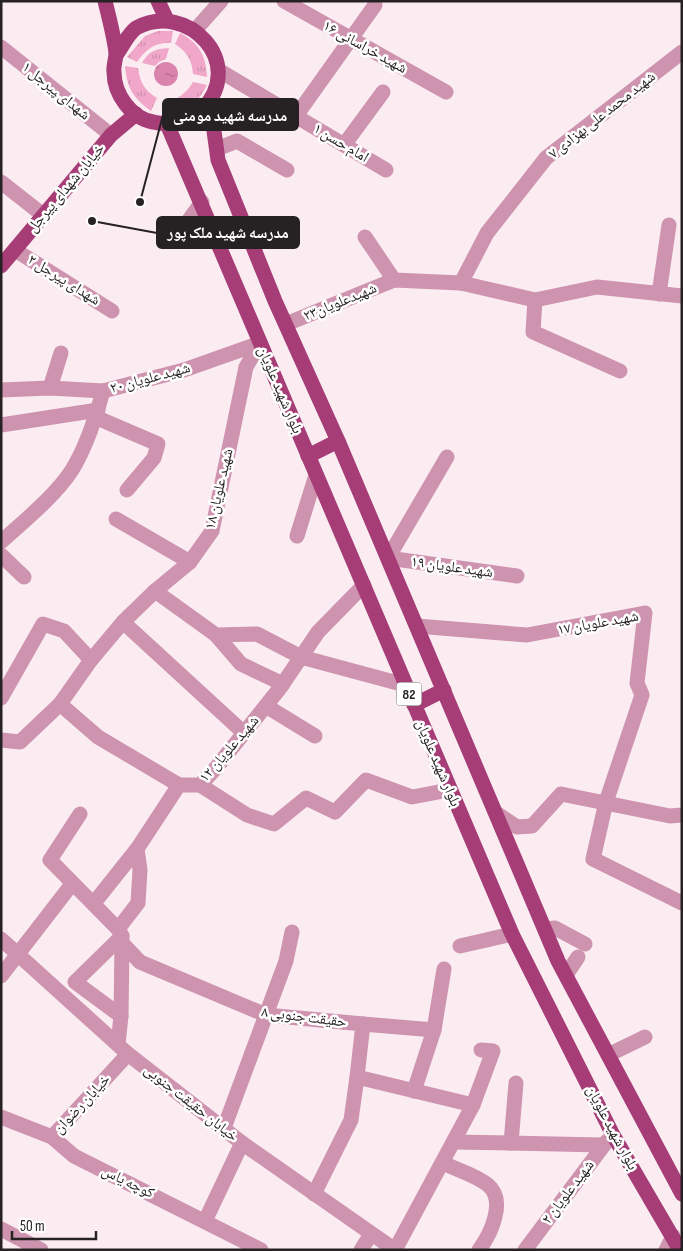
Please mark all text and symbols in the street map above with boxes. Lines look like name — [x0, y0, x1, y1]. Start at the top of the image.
street label: شهید خراسانی ۱۶ — [319, 16, 411, 78]
street label: شهدای ‍‍‍‍‍‍پیرجل ۱ — [18, 58, 94, 124]
street label: شهید محمد علی بهزادی ۷ — [545, 67, 660, 163]
callout: مدرسه شهید مومنی — [163, 99, 298, 130]
text: مدرسه شهید مومنی — [173, 107, 287, 126]
street label: امام حسن ۱ — [310, 119, 372, 167]
street label: خیابان شهدای پیرجل — [23, 139, 109, 237]
callout: مدرسه شهید ملک پور — [157, 217, 299, 248]
text: مدرسه شهید ملک پور — [166, 224, 289, 243]
street label: شهدای پیرجل ۲ — [24, 250, 104, 310]
street label: شهیدعلویان۲۳ — [300, 279, 380, 325]
street label: بلوار شهید علویان — [253, 343, 307, 437]
street label: شهید علویان ۲۰ — [108, 358, 192, 398]
street label: شهید علویان ۱۸ — [200, 447, 238, 531]
street label: شهید علویان ۱۹ — [410, 552, 494, 582]
street label: شهید علویان ۱۷ — [556, 606, 640, 640]
road number: 82 — [396, 682, 422, 706]
street label: شهید علویان ۱۲ — [195, 712, 263, 786]
street label: بلوار شهید علویان — [411, 716, 465, 810]
street label: حقیقت جنوبی ۸ — [260, 1002, 348, 1032]
street label: خیابان حقیقت جنوبی — [140, 1060, 242, 1146]
street label: خیابان رضوان — [50, 1070, 115, 1138]
street label: بلوار شهید علویان — [582, 1082, 642, 1174]
street label: شهید علویان ۲ — [538, 1156, 598, 1228]
street label: کوچه یاس — [99, 1161, 157, 1203]
scale bar — [12, 1208, 96, 1240]
text: 50 m — [20, 1217, 45, 1236]

